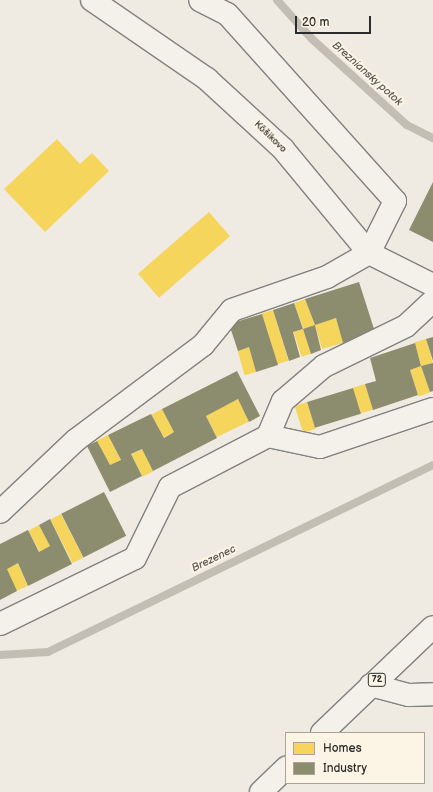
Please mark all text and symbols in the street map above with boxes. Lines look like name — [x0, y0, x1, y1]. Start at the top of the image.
scale bar — [297, 8, 373, 34]
text: 20 m — [302, 15, 329, 30]
water label: Brezniansky potok — [329, 39, 405, 109]
street label: Kôšikovo — [251, 119, 289, 155]
water label: Brezenec — [190, 543, 238, 575]
road number: 72 — [367, 673, 387, 687]
legend — [285, 732, 425, 784]
text: Homes — [323, 741, 362, 756]
text: Industry — [323, 761, 367, 776]

